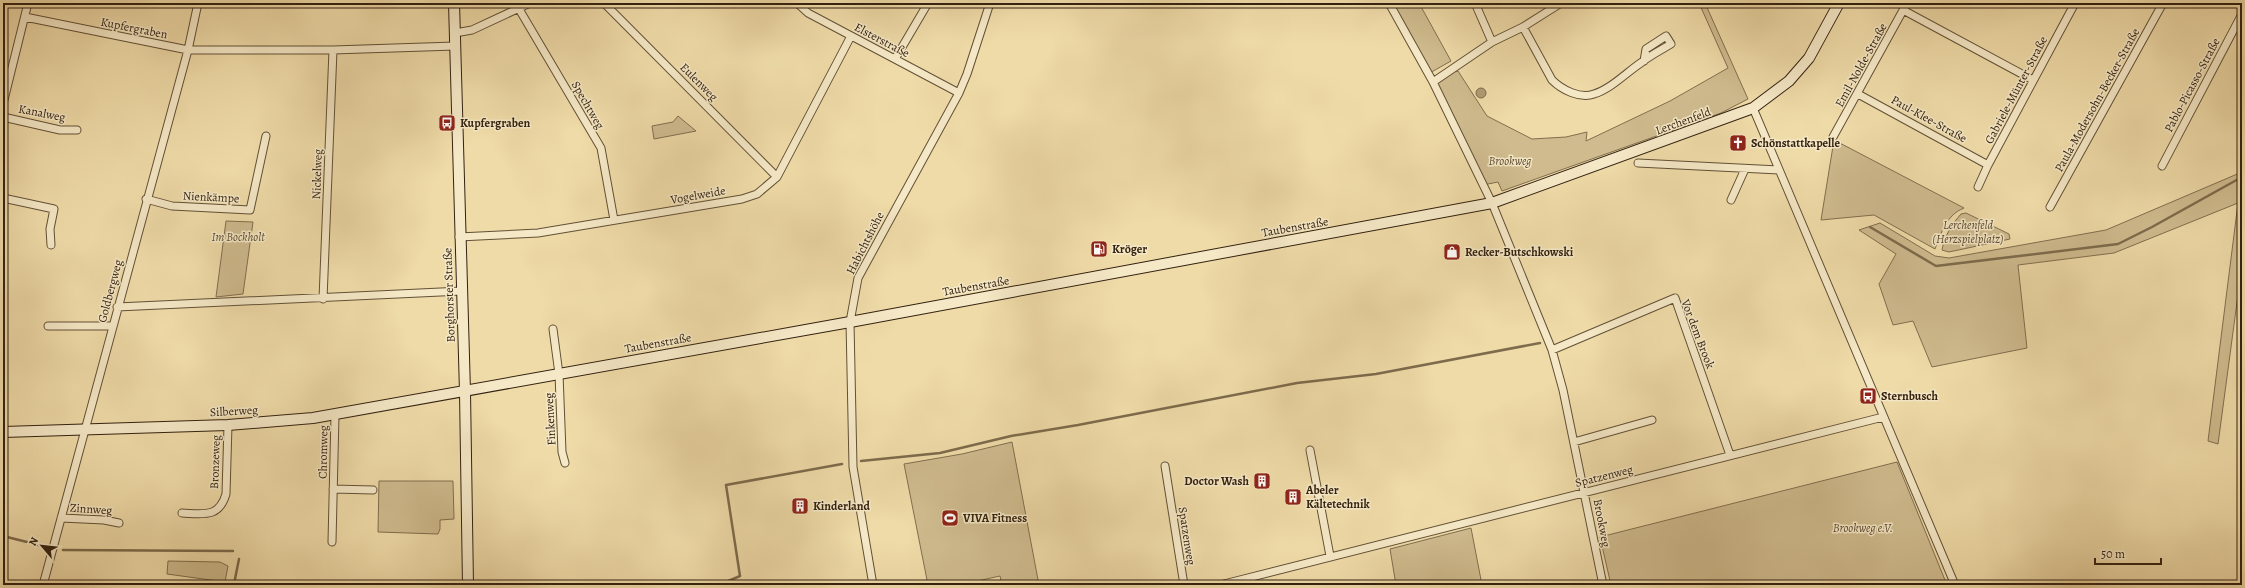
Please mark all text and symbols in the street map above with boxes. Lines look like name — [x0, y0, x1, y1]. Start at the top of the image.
street label: Kupfergraben — [99, 14, 169, 42]
street label: Elsterstraße — [852, 19, 912, 61]
street label: Emil-Nolde-Straße — [1831, 20, 1891, 110]
street label: Paula-Modersohn-Becker-Straße — [2051, 25, 2143, 175]
street label: Gabriele-Münter-Straße — [1981, 33, 2051, 147]
street label: Pablo-Picasso-Straße — [2160, 35, 2224, 135]
street label: Eulenweg — [677, 60, 721, 104]
street label: Spechtweg — [568, 78, 608, 132]
street label: Paul-Klee-Straße — [1888, 92, 1970, 146]
street label: Kanalweg — [17, 101, 67, 125]
street label: Lerchenfeld — [1653, 103, 1713, 138]
bus stop icon: Kupfergraben — [437, 113, 457, 133]
place label: Kupfergraben — [460, 115, 530, 131]
church icon: Schönstattkapelle — [1728, 133, 1748, 153]
place label: Schönstattkapelle — [1751, 135, 1840, 151]
street label: Nickelweg — [308, 148, 326, 200]
park label: Brookweg — [1489, 153, 1532, 169]
street label: Vogelweide — [668, 182, 727, 208]
street label: Nienkämpe — [182, 188, 240, 206]
street label: Habichtshöhe — [842, 209, 888, 277]
street label: Taubenstraße — [1260, 213, 1330, 241]
park label: Lerchenfeld (Herzspielplatz) — [1932, 217, 2004, 247]
park label: Im Bockholt — [211, 229, 265, 245]
fuel station icon: Kröger — [1089, 239, 1109, 259]
place label: Kröger — [1112, 241, 1147, 257]
shop icon: Recker-Butschkowski — [1442, 242, 1462, 262]
place label: Recker-Butschkowski — [1465, 244, 1574, 260]
street label: Borghorster Straße — [439, 247, 459, 343]
street label: Goldbergweg — [94, 258, 126, 324]
street label: Taubenstraße — [941, 272, 1011, 300]
street label: Vor dem Brook — [1677, 296, 1719, 371]
street label: Taubenstraße — [623, 329, 693, 357]
bus stop icon: Sternbusch — [1858, 386, 1878, 406]
place label: Sternbusch — [1881, 388, 1938, 404]
street label: Finkenweg — [541, 392, 559, 446]
street label: Silberweg — [209, 402, 259, 420]
street label: Chromweg — [315, 425, 331, 479]
street label: Bronzeweg — [206, 434, 224, 490]
street label: Spatzenweg — [1573, 461, 1635, 491]
building icon: Doctor Wash — [1252, 471, 1272, 491]
place label: Doctor Wash — [1184, 473, 1249, 489]
place label: Abeler Kältetechnik — [1305, 482, 1371, 512]
building icon: Abeler Kältetechnik — [1283, 487, 1303, 507]
building icon: Kinderland — [790, 496, 810, 516]
street label: Brookweg — [1589, 497, 1615, 549]
place label: Kinderland — [813, 498, 871, 514]
street label: Zinnweg — [69, 500, 113, 518]
street label: Spatzenweg — [1174, 506, 1200, 566]
sports icon: VIVA Fitness — [940, 508, 960, 528]
place label: VIVA Fitness — [962, 510, 1027, 526]
park label: Brookweg e.V. — [1833, 520, 1893, 536]
north arrow — [22, 526, 62, 566]
text: N — [25, 534, 42, 549]
scale bar — [2095, 540, 2161, 566]
text: 50 m — [2101, 546, 2125, 562]

